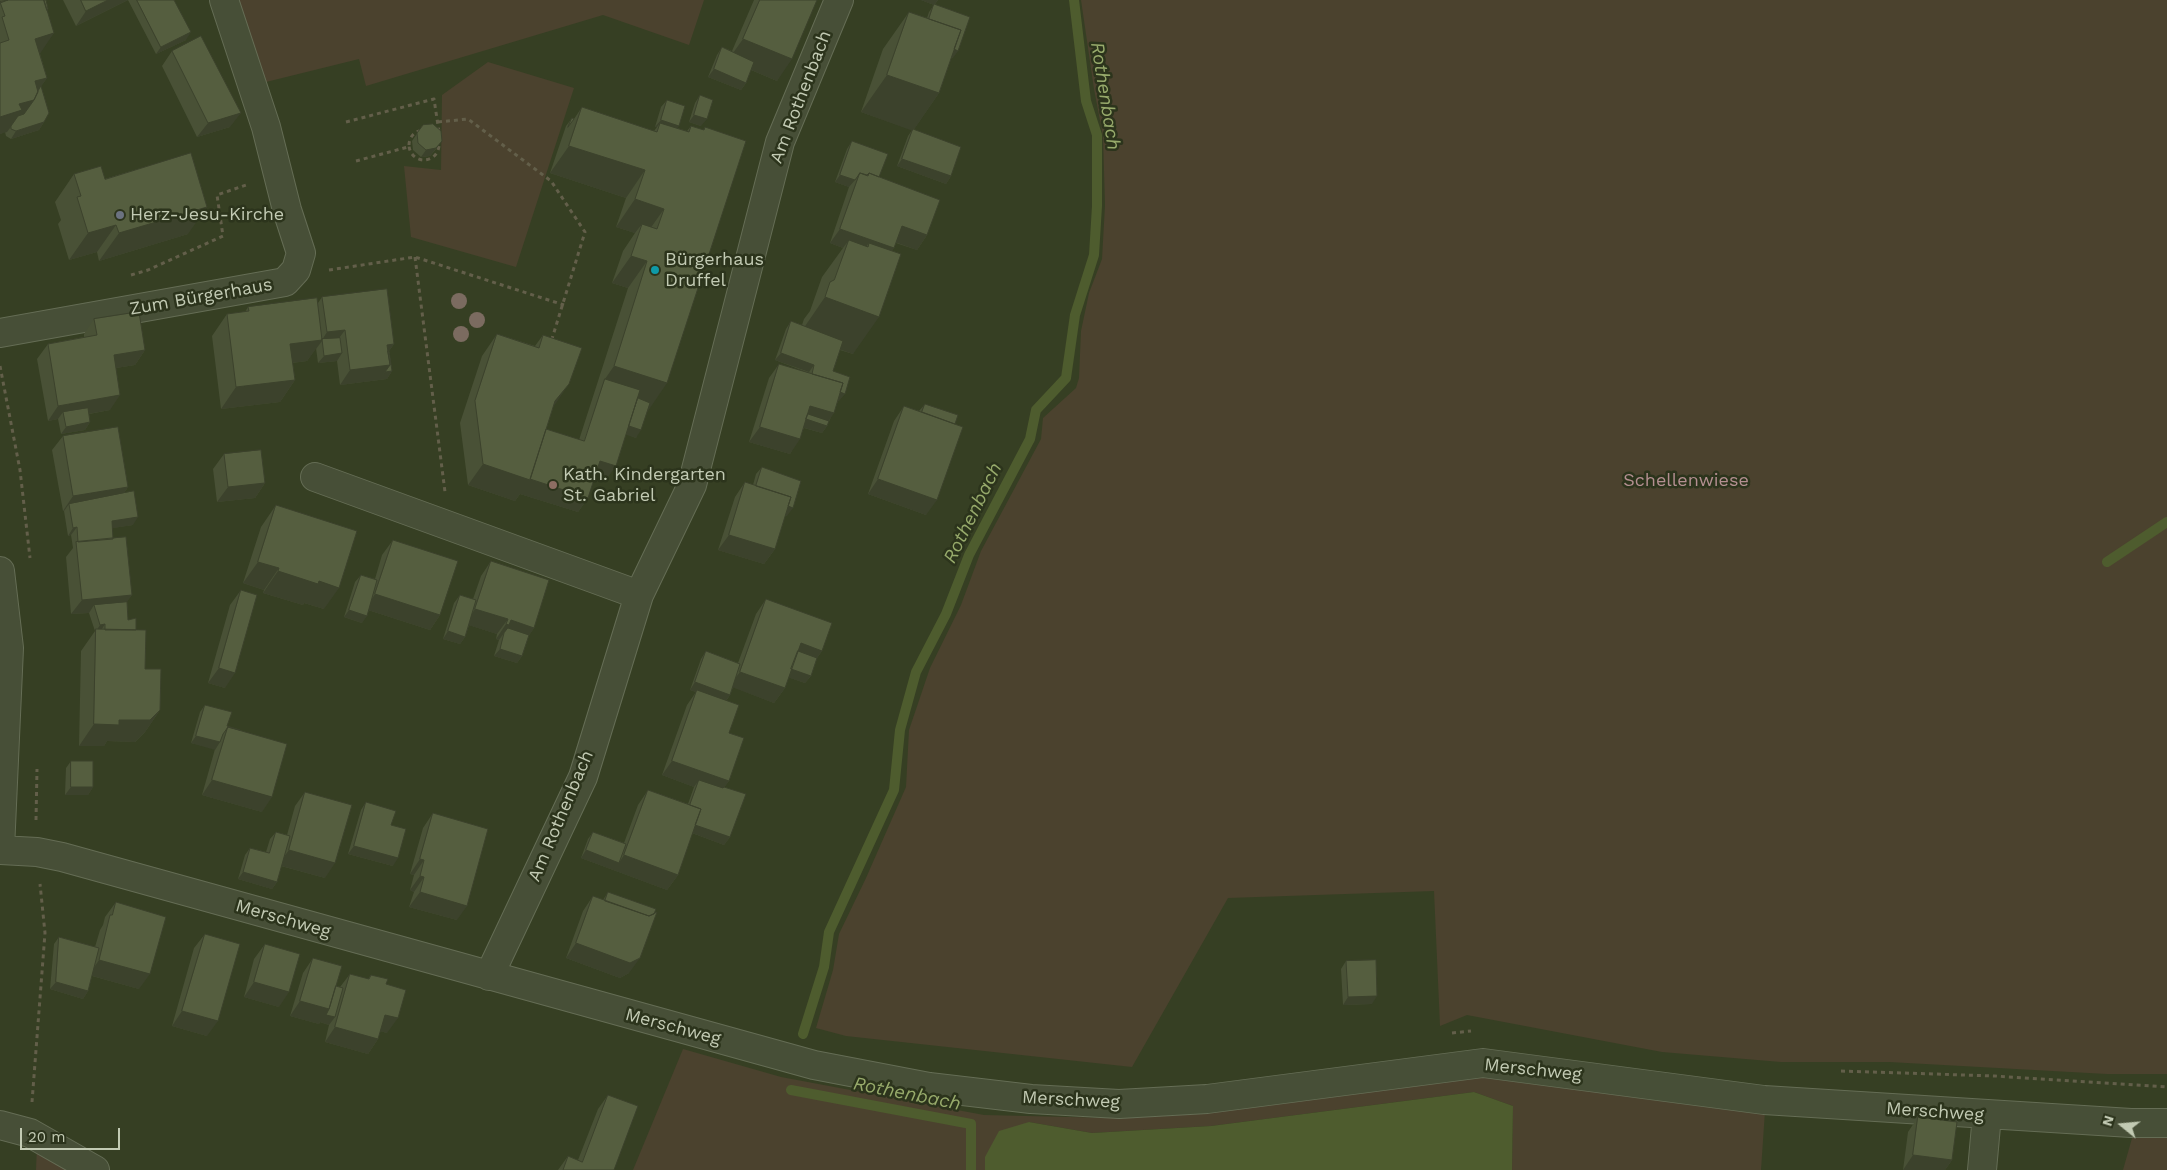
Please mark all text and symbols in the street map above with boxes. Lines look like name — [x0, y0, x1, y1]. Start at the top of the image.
street label: Am Rothenbach — [766, 28, 836, 166]
water label: Rothenbach — [1085, 40, 1125, 152]
place label: Herz-Jesu-Kirche — [130, 204, 284, 226]
marker: Herz-Jesu-Kirche — [114, 209, 126, 221]
place label: Bürgerhaus Druffel — [665, 249, 764, 292]
marker: Bürgerhaus Druffel — [649, 264, 661, 276]
street label: Zum Bürgerhaus — [128, 274, 274, 320]
water label: Rothenbach — [939, 459, 1007, 567]
place label: Kath. Kindergarten St. Gabriel — [563, 464, 726, 506]
park label: Schellenwiese — [1623, 470, 1749, 492]
marker: Kath. Kindergarten St. Gabriel — [547, 479, 559, 491]
street label: Am Rothenbach — [524, 747, 598, 885]
street label: Merschweg — [233, 895, 333, 943]
street label: Merschweg — [623, 1004, 723, 1050]
street label: Merschweg — [1483, 1054, 1583, 1086]
water label: Rothenbach — [851, 1072, 963, 1116]
street label: Merschweg — [1022, 1087, 1120, 1113]
street label: Merschweg — [1885, 1098, 1985, 1126]
north arrow — [2097, 1100, 2147, 1150]
text: N — [2098, 1113, 2117, 1128]
scale bar — [22, 1118, 122, 1150]
text: 20 m — [28, 1128, 66, 1146]

